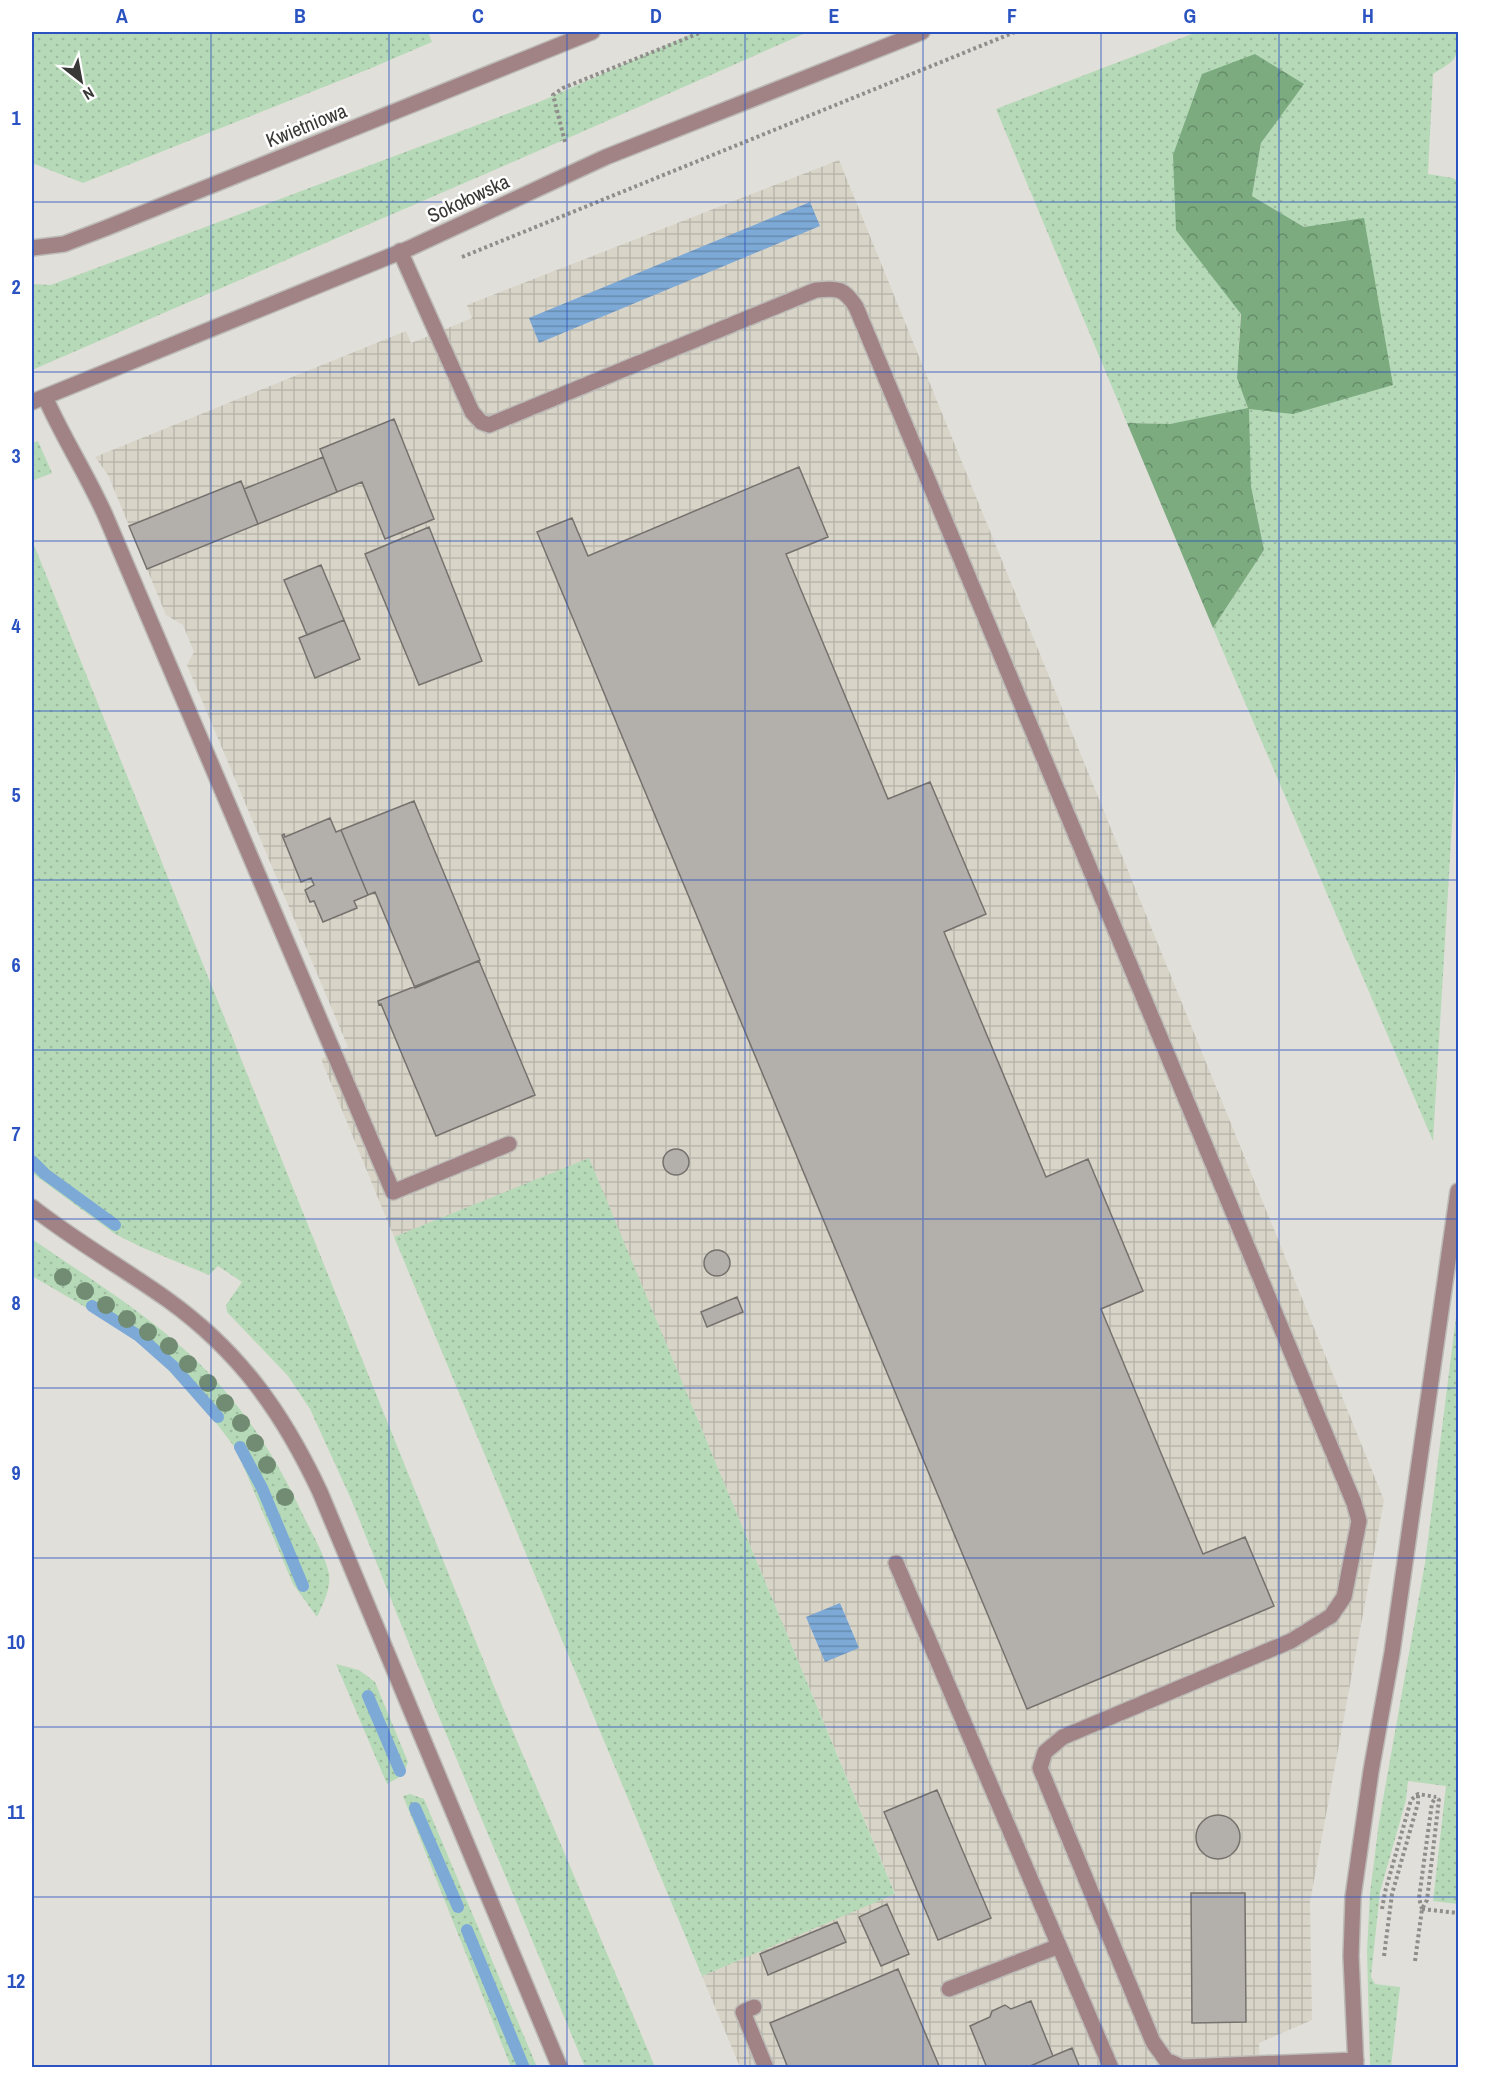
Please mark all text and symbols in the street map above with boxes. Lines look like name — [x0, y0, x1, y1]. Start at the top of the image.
text: A — [116, 2, 128, 29]
text: B — [294, 2, 306, 29]
text: C — [472, 2, 484, 29]
text: D — [650, 2, 662, 29]
text: E — [829, 2, 840, 29]
text: F — [1007, 2, 1017, 29]
text: G — [1184, 2, 1196, 29]
text: H — [1362, 2, 1374, 29]
north arrow — [51, 51, 111, 111]
text: N — [79, 82, 98, 106]
street label: Kwietniowa — [262, 97, 350, 153]
text: 1 — [11, 104, 21, 131]
street label: Sokołowska — [423, 167, 513, 229]
text: 2 — [11, 273, 21, 300]
text: 3 — [11, 442, 21, 469]
text: 4 — [11, 612, 21, 639]
text: 5 — [11, 781, 21, 808]
text: 6 — [11, 951, 21, 978]
text: 7 — [11, 1120, 21, 1147]
text: 8 — [11, 1289, 21, 1316]
text: 9 — [11, 1459, 21, 1486]
text: 10 — [7, 1628, 25, 1655]
text: 11 — [7, 1798, 26, 1825]
text: 12 — [7, 1967, 25, 1994]

